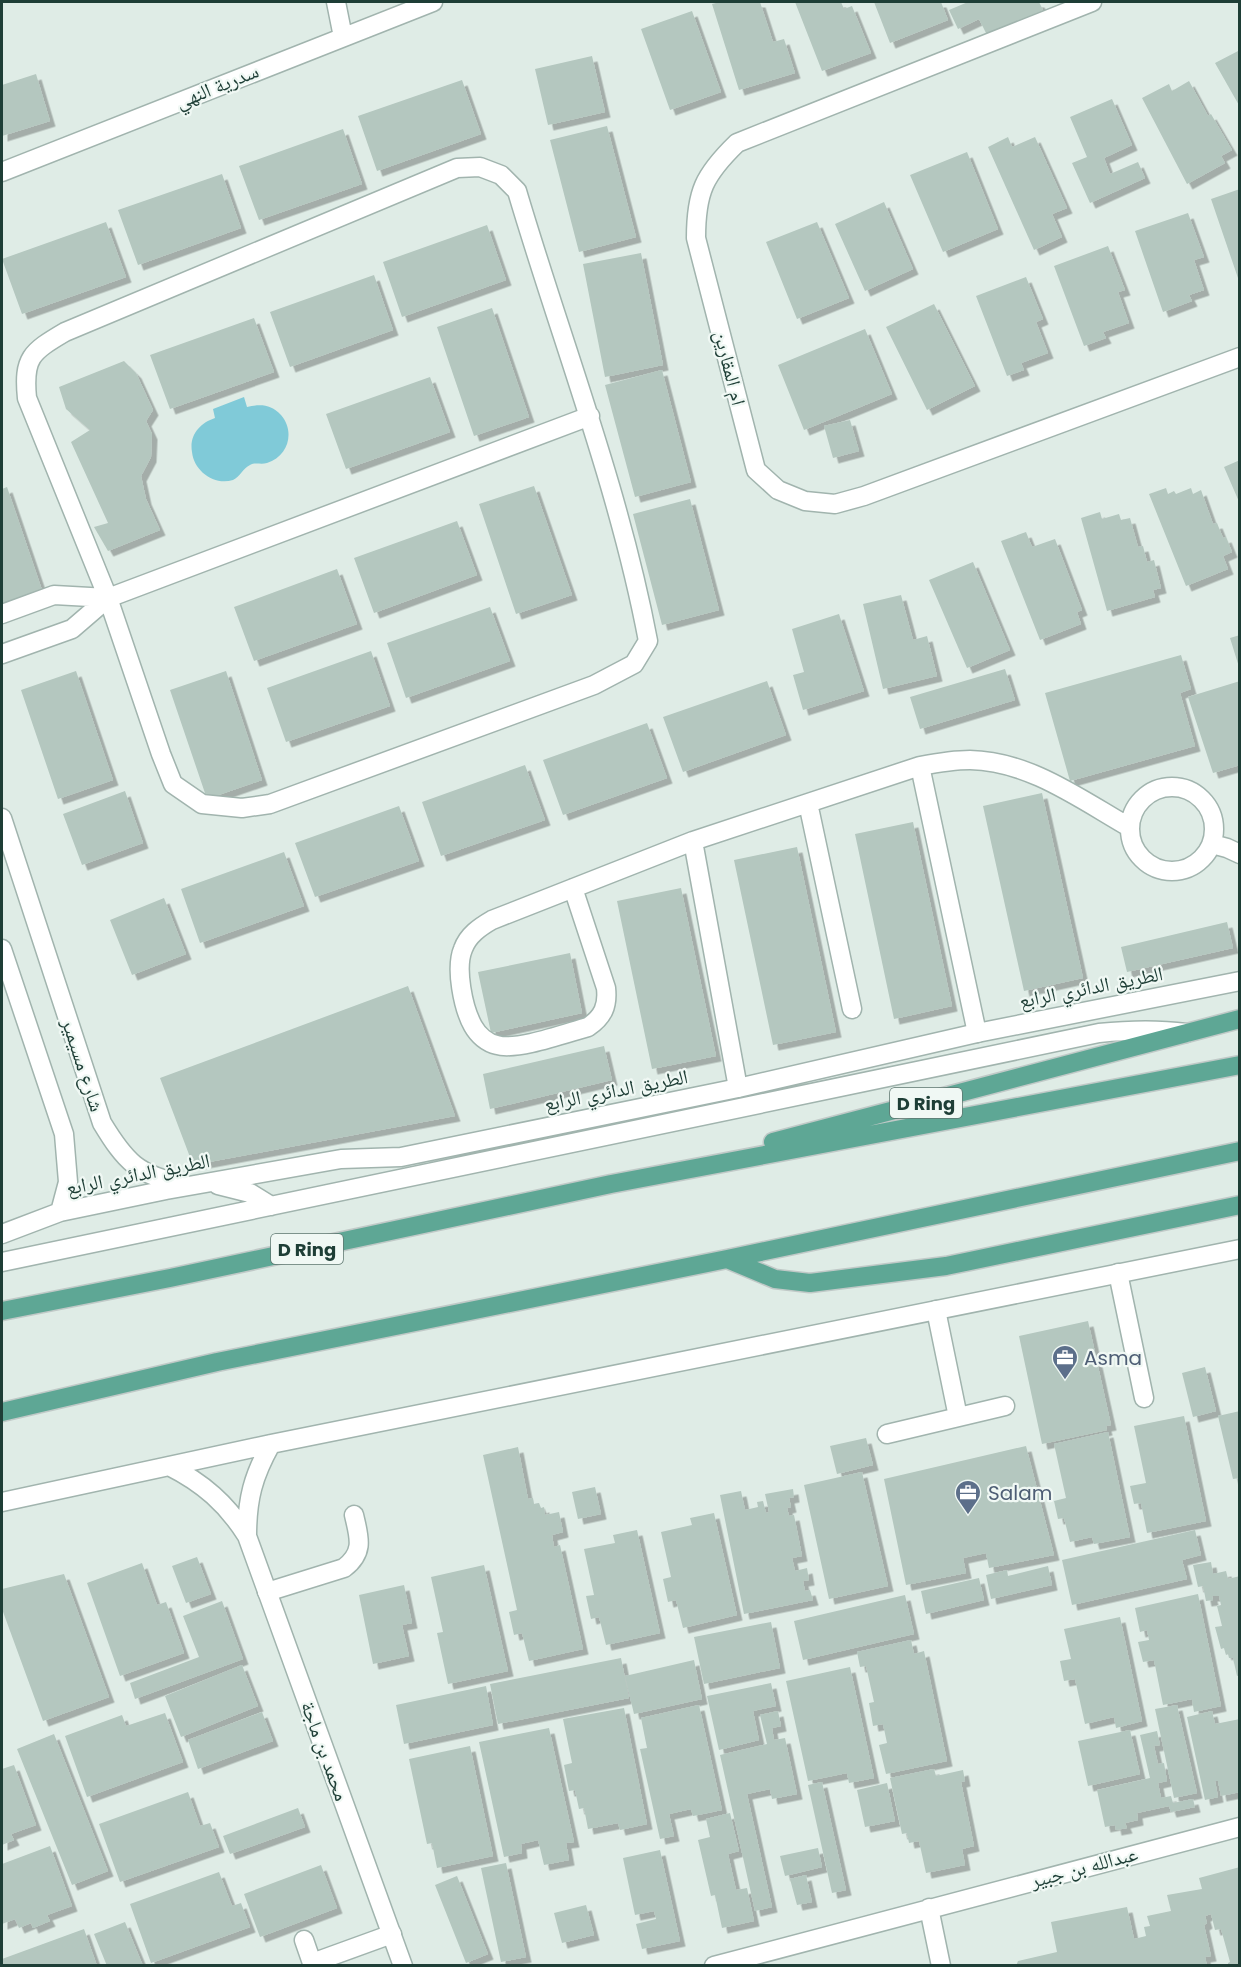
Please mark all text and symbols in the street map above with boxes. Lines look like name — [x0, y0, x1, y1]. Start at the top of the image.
street label: سدرية النهي — [171, 57, 264, 117]
street label: ام المقارين — [707, 328, 753, 408]
street label: الطريق الدائري الرابع — [1017, 959, 1166, 1017]
street label: شارع مسيمير — [54, 1014, 111, 1115]
street label: الطريق الدائري الرابع — [542, 1062, 691, 1120]
road number: D Ring — [890, 1088, 962, 1118]
street label: الطريق الدائري الرابع — [64, 1146, 213, 1204]
road number: D Ring — [271, 1234, 343, 1264]
office icon: Asma — [1050, 1343, 1080, 1381]
place label: Asma — [1084, 1344, 1142, 1372]
office icon: Salam — [953, 1478, 983, 1516]
place label: Salam — [988, 1479, 1052, 1507]
street label: محمد بن ماجة — [294, 1697, 356, 1805]
street label: عبدالله بن جبير — [1026, 1839, 1141, 1895]

